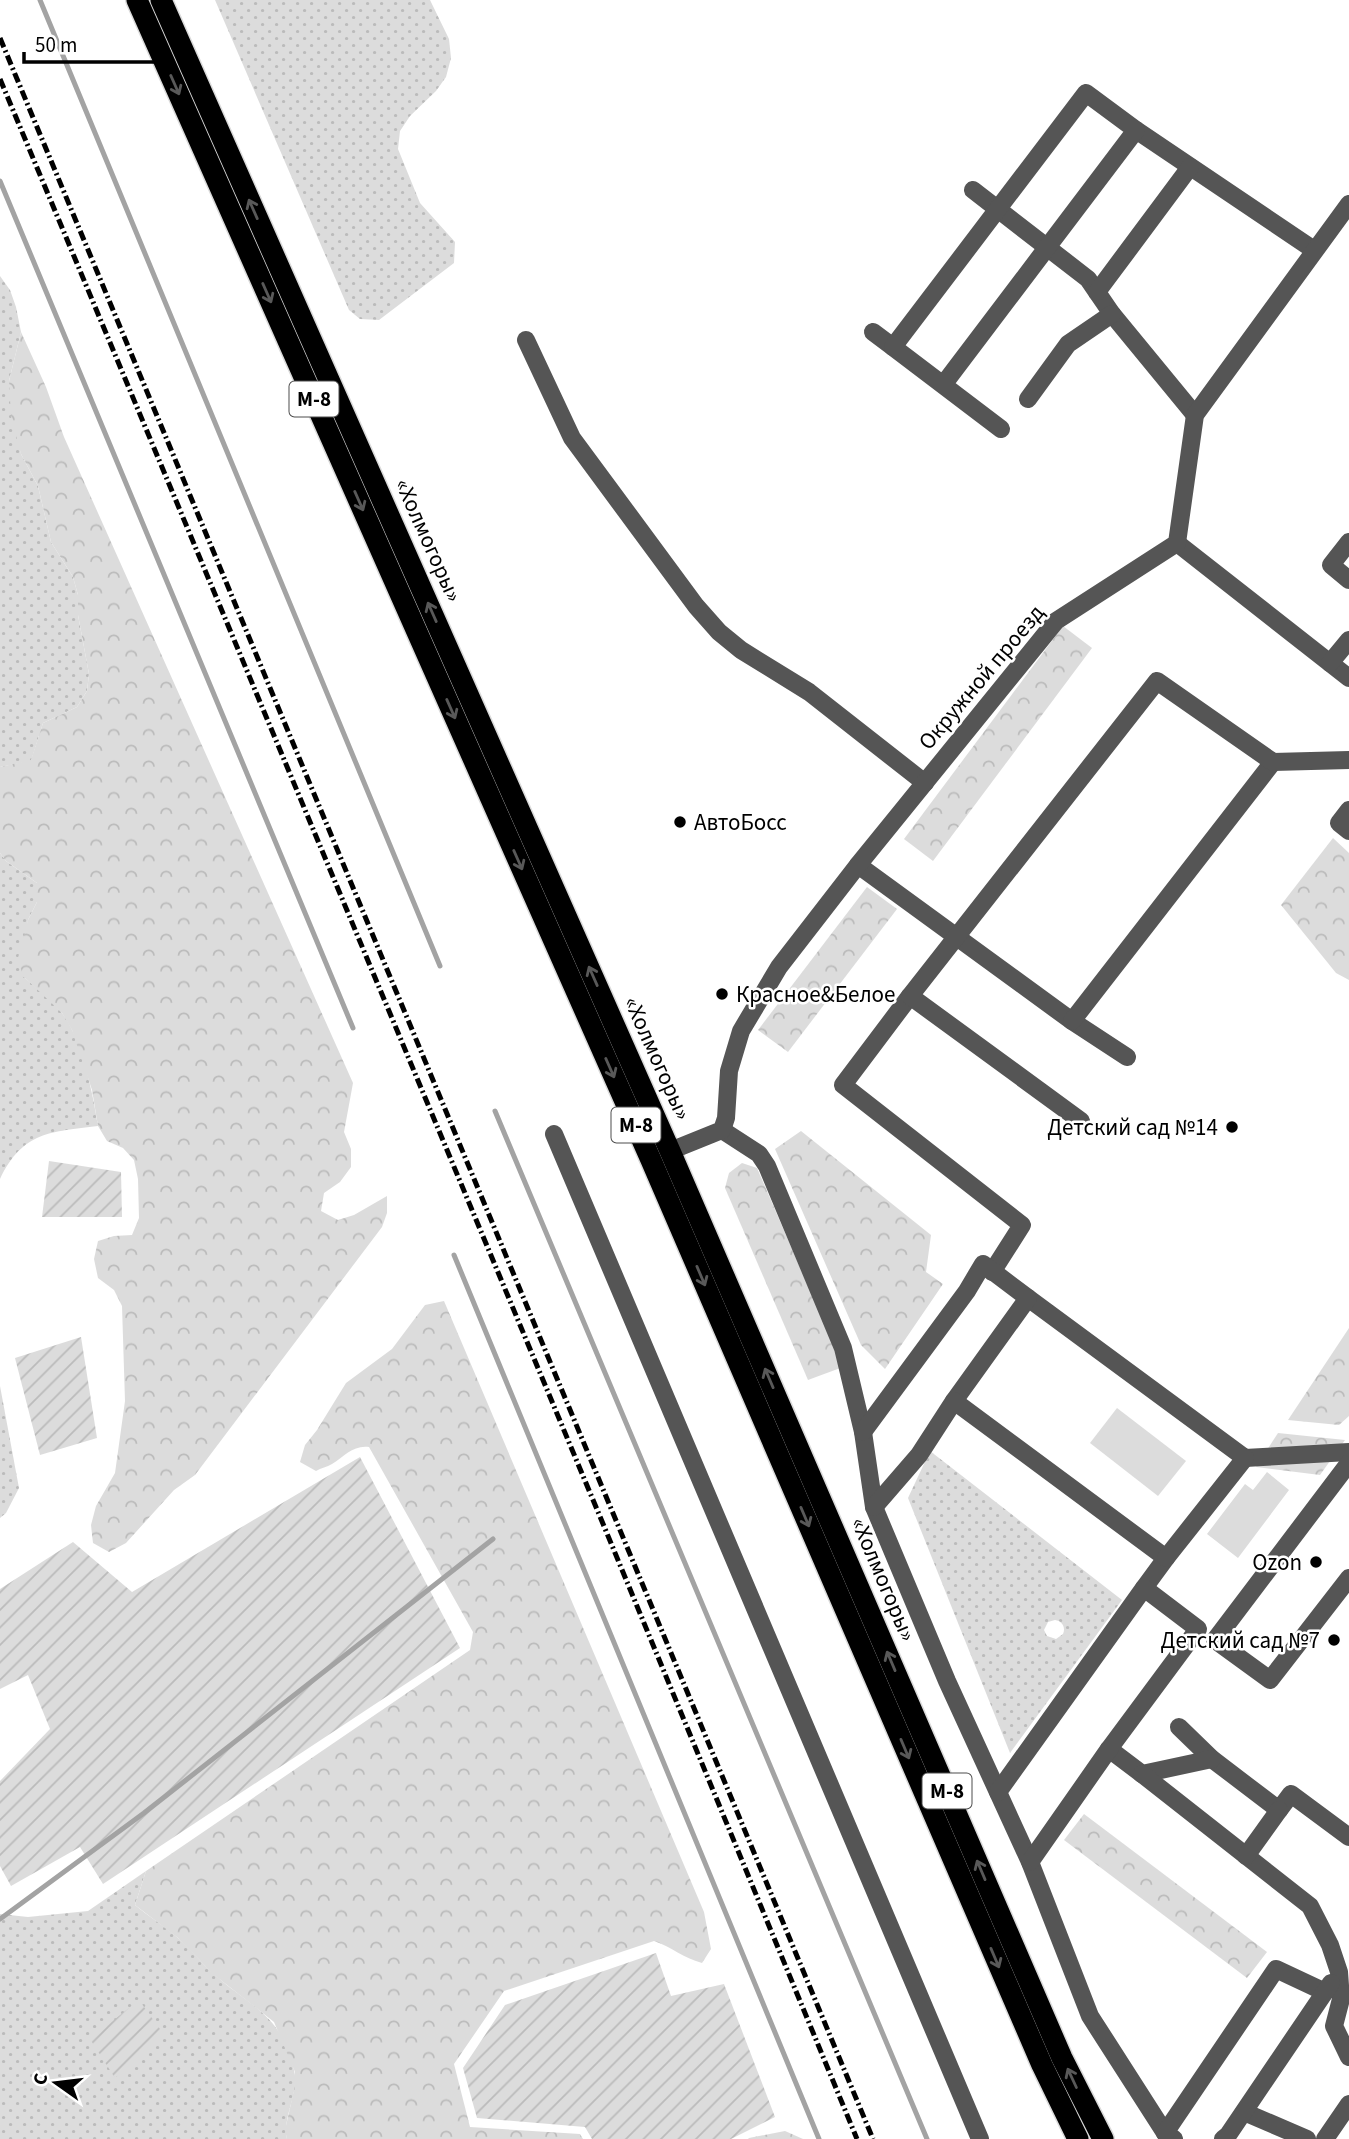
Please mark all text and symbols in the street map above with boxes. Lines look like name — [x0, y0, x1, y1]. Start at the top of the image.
scale bar — [24, 21, 161, 65]
text: 50 m — [35, 30, 77, 60]
one-way arrow — [169, 74, 182, 95]
one-way arrow — [246, 198, 259, 220]
one-way arrow — [261, 282, 274, 303]
road number: М-8 — [290, 382, 338, 416]
street label: «Холмогоры» — [387, 473, 470, 607]
one-way arrow — [353, 490, 366, 511]
street label: Окружной проезд — [911, 597, 1052, 757]
one-way arrow — [425, 602, 438, 624]
one-way arrow — [445, 698, 458, 719]
place label: АвтоБосс — [694, 806, 787, 839]
marker: АвтоБосс — [672, 814, 688, 830]
one-way arrow — [512, 849, 525, 870]
one-way arrow — [586, 966, 599, 987]
place label: Красное&Белое — [736, 978, 896, 1011]
marker: Красное&Белое — [714, 986, 730, 1002]
street label: «Холмогоры» — [616, 991, 699, 1125]
one-way arrow — [604, 1057, 617, 1078]
road number: М-8 — [612, 1108, 660, 1142]
place label: Детский сад №14 — [1047, 1111, 1218, 1144]
marker: Детский сад №14 — [1224, 1119, 1240, 1135]
one-way arrow — [696, 1265, 709, 1287]
one-way arrow — [761, 1368, 774, 1390]
one-way arrow — [799, 1506, 812, 1527]
street label: «Холмогоры» — [843, 1512, 925, 1646]
place label: Ozon — [1252, 1546, 1302, 1579]
marker: Ozon — [1308, 1554, 1324, 1570]
place label: Детский сад №7 — [1161, 1624, 1320, 1657]
marker: Детский сад №7 — [1326, 1632, 1342, 1648]
one-way arrow — [884, 1651, 897, 1672]
one-way arrow — [899, 1737, 912, 1759]
road number: М-8 — [922, 1774, 972, 1809]
one-way arrow — [974, 1860, 987, 1881]
one-way arrow — [989, 1946, 1002, 1968]
north arrow — [21, 2048, 91, 2118]
one-way arrow — [1065, 2068, 1078, 2089]
text: С — [27, 2071, 55, 2088]

